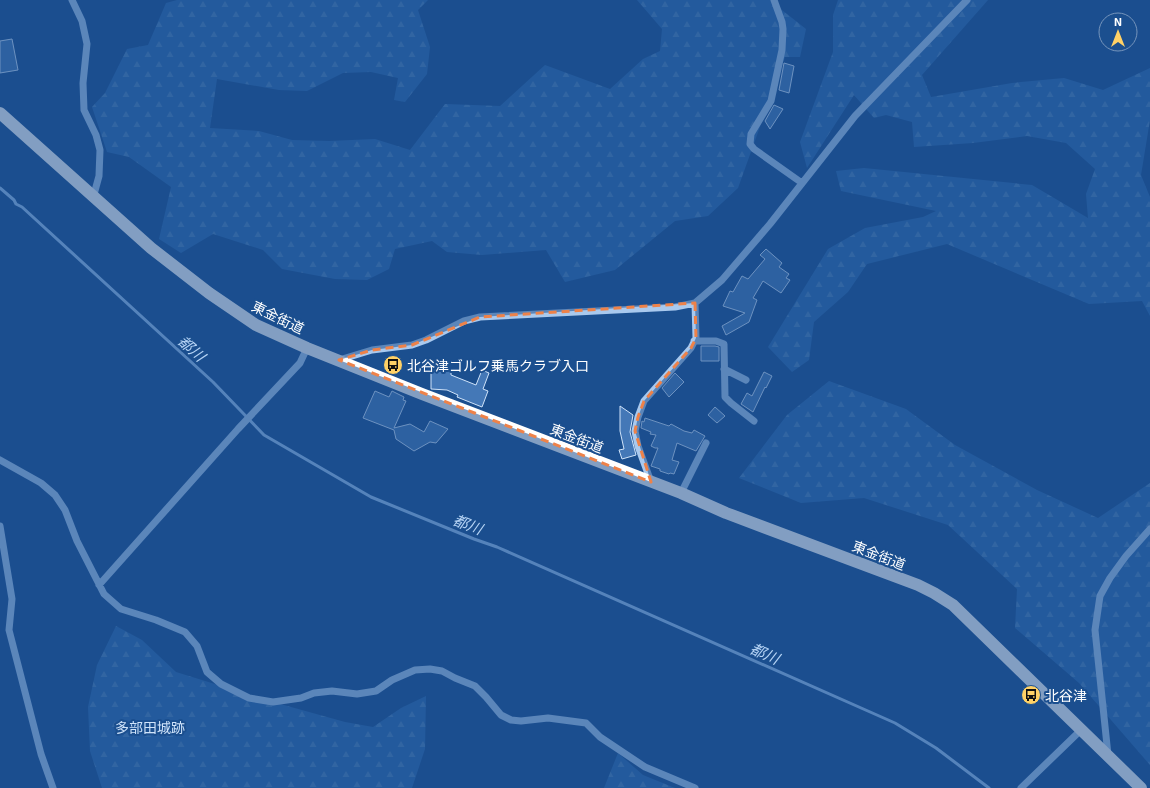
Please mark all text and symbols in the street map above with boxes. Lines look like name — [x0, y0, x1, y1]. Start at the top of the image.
north arrow — [1098, 12, 1138, 52]
text: N — [1114, 15, 1122, 28]
street label: 東金街道 — [249, 297, 307, 337]
water label: 都川 — [175, 331, 211, 366]
bus stop icon: 北谷津ゴルフ乗馬クラブ入口 — [382, 354, 404, 376]
place label: 北谷津ゴルフ乗馬クラブ入口 — [407, 357, 589, 374]
street label: 東金街道 — [548, 420, 606, 456]
water label: 都川 — [451, 510, 487, 538]
street label: 東金街道 — [850, 537, 908, 573]
water label: 都川 — [748, 639, 784, 668]
bus stop icon: 北谷津 — [1020, 684, 1042, 706]
place label: 北谷津 — [1045, 687, 1087, 704]
park label: 多部田城跡 — [115, 719, 185, 736]

